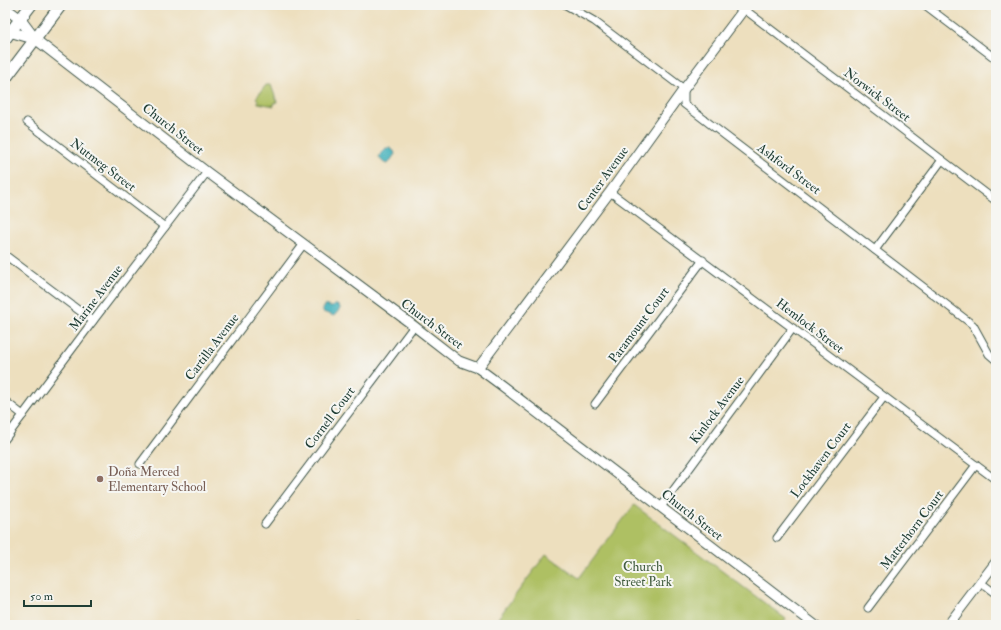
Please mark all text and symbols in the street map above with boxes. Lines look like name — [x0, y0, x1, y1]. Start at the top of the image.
street label: Norwick Street — [840, 65, 914, 125]
street label: Church Street — [139, 100, 207, 158]
street label: Nutmeg Street — [67, 135, 139, 195]
street label: Ashford Street — [753, 139, 824, 198]
street label: Center Avenue — [574, 143, 632, 215]
street label: Marine Avenue — [66, 261, 126, 334]
street label: Paramount Court — [605, 284, 673, 366]
street label: Church Street — [398, 295, 466, 353]
street label: Hemlock Street — [773, 295, 847, 357]
street label: Cartilla Avenue — [182, 310, 243, 384]
street label: Kinlock Avenue — [686, 373, 748, 447]
street label: Cornell Court — [301, 384, 359, 452]
street label: Lockhaven Court — [787, 419, 855, 501]
place label: Doña Merced Elementary School — [108, 464, 207, 496]
marker: Doña Merced Elementary School — [95, 474, 105, 484]
street label: Church Street — [658, 486, 726, 544]
street label: Matterhorn Court — [877, 487, 947, 573]
park label: Church Street Park — [614, 559, 673, 590]
scale bar — [24, 582, 91, 608]
text: 50 m — [30, 589, 54, 604]

